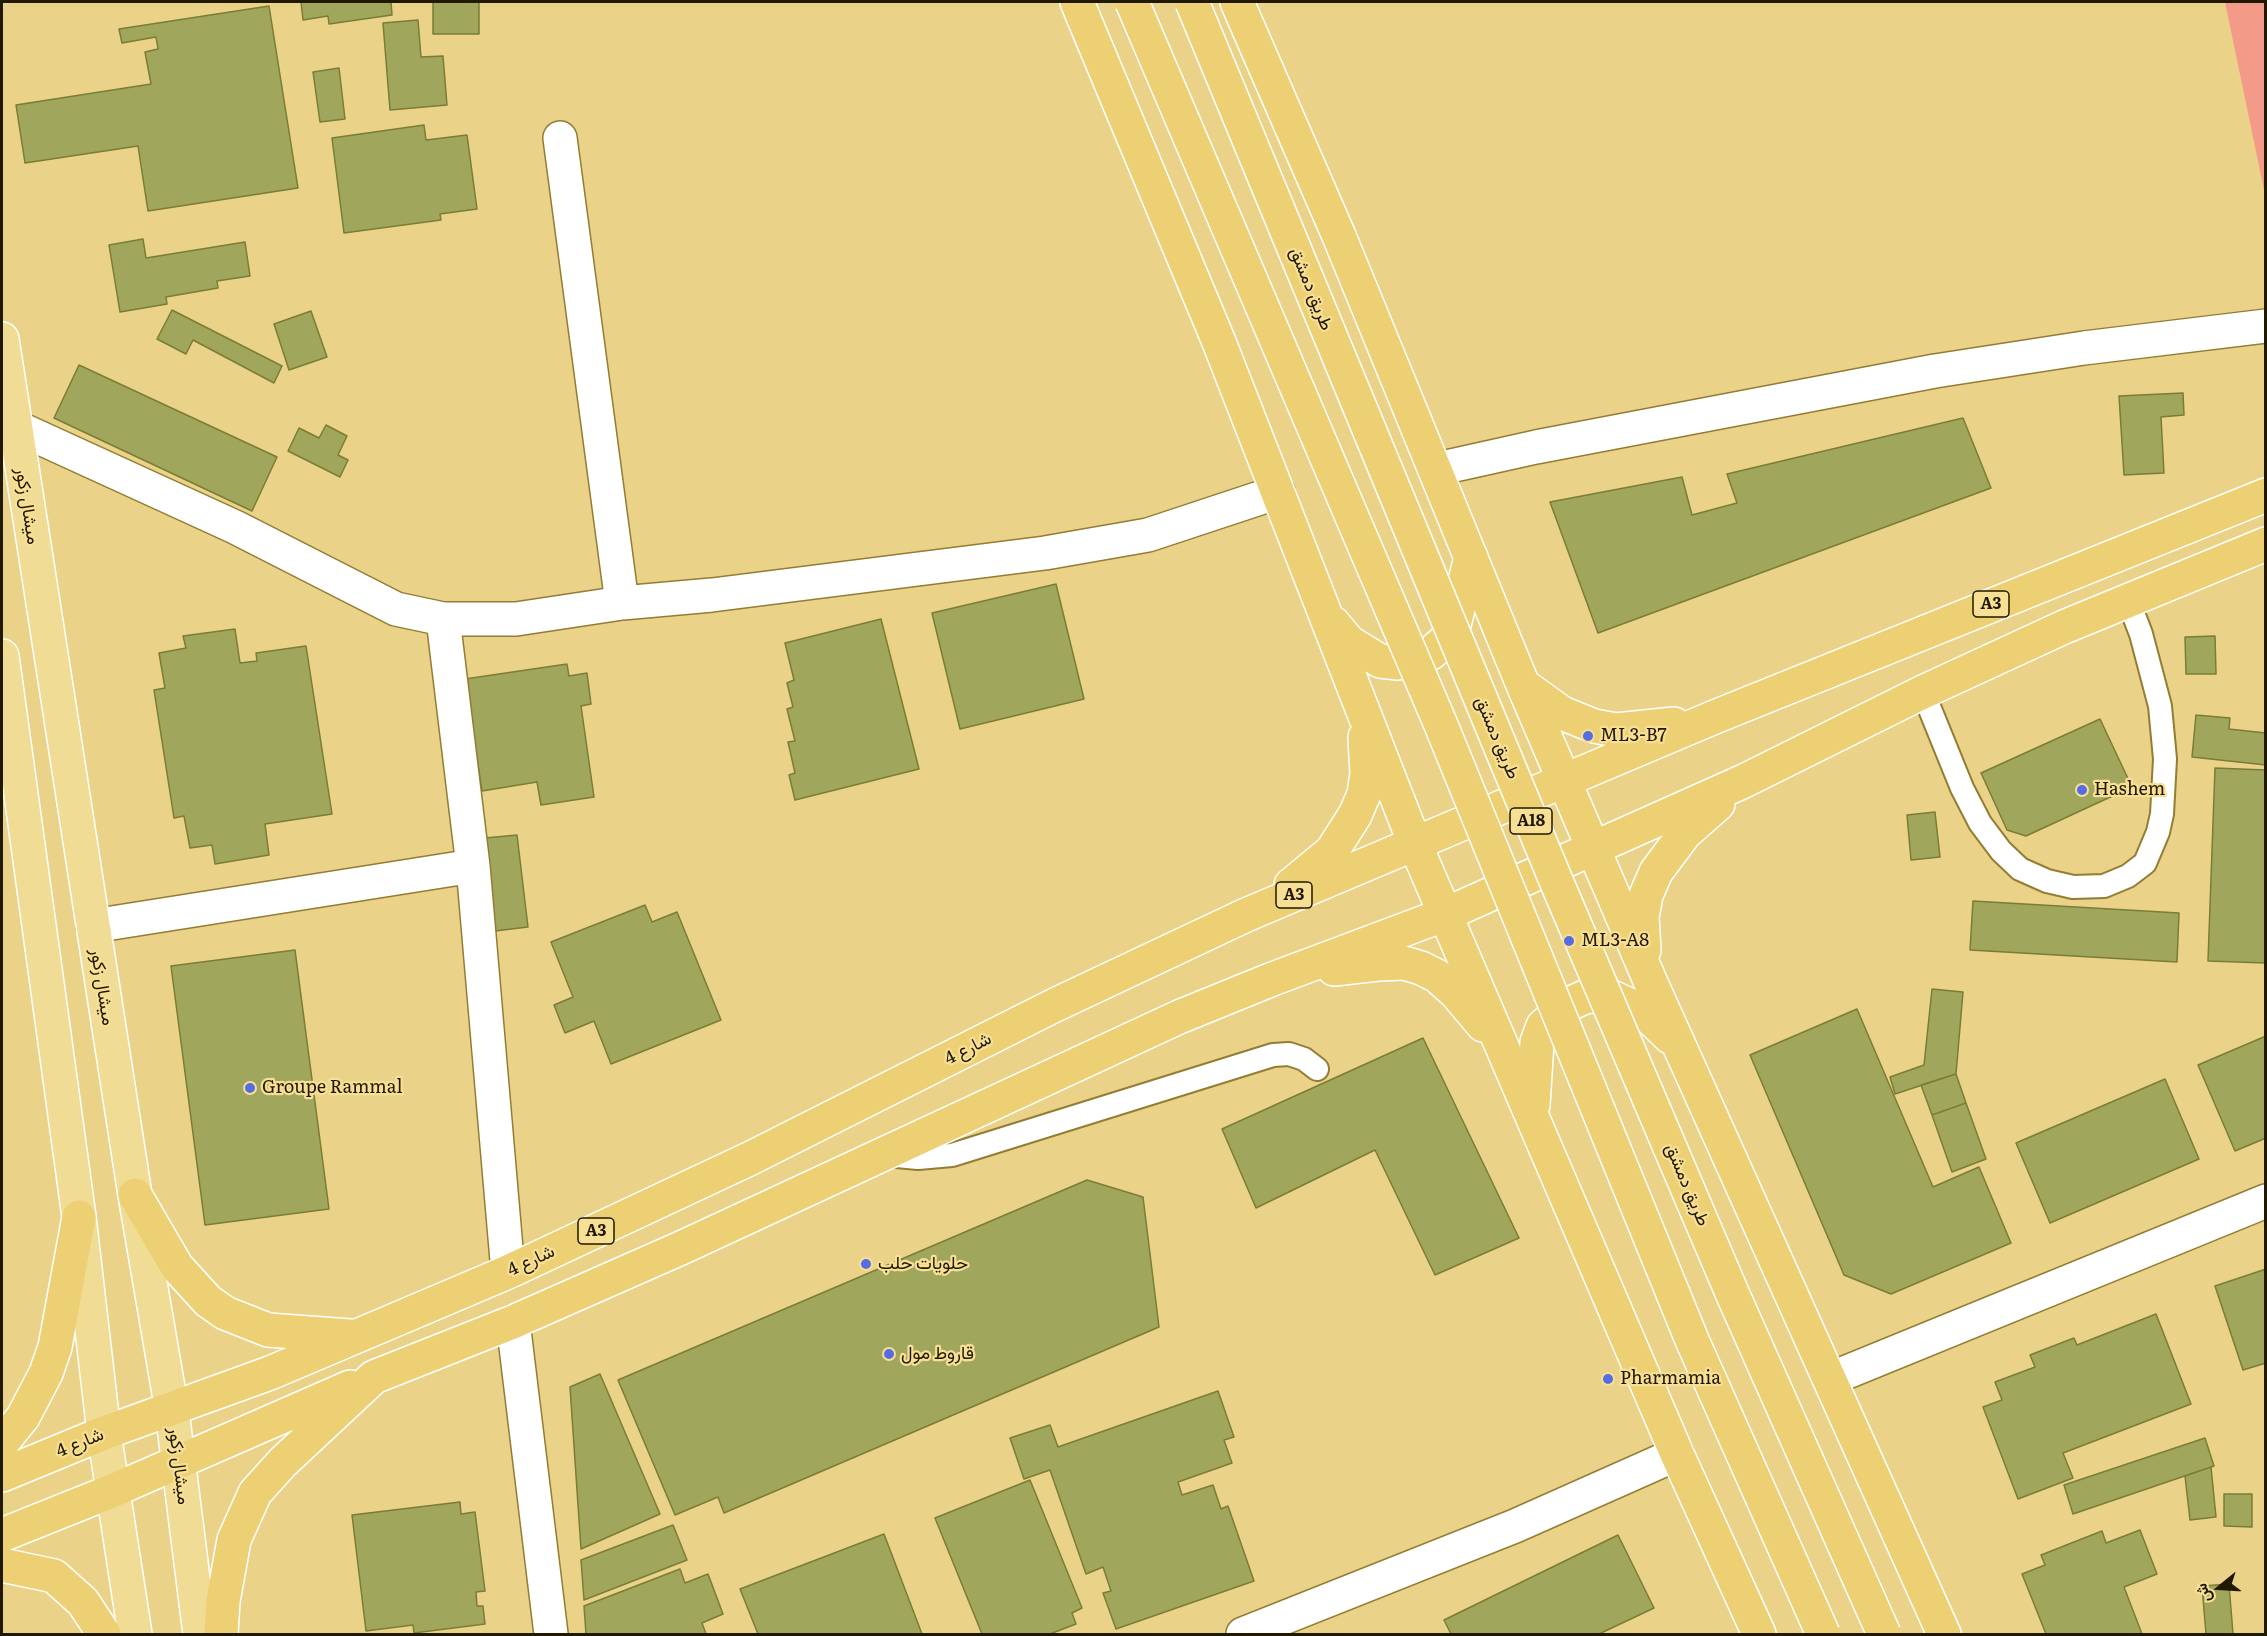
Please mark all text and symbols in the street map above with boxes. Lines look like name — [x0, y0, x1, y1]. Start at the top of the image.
street label: طريق دمشق — [1285, 244, 1337, 334]
street label: ميشال زكور — [10, 466, 44, 546]
road number: A3 — [1973, 591, 2009, 617]
street label: طريق دمشق — [1470, 693, 1524, 783]
place label: ML3-B7 — [1600, 725, 1667, 747]
marker: ML3-B7 — [1581, 729, 1595, 743]
place label: Hashem — [2094, 779, 2165, 801]
marker: Hashem — [2075, 783, 2089, 797]
road number: A18 — [1510, 808, 1552, 834]
road number: A3 — [1276, 882, 1312, 908]
place label: ML3-A8 — [1581, 930, 1649, 952]
marker: ML3-A8 — [1562, 934, 1576, 948]
street label: ميشال زكور — [85, 947, 119, 1027]
street label: شارع 4 — [941, 1028, 995, 1070]
place label: Groupe Rammal — [262, 1077, 403, 1099]
marker: Groupe Rammal — [243, 1081, 257, 1095]
street label: طريق دمشق — [1660, 1140, 1714, 1230]
road number: A3 — [578, 1218, 614, 1244]
street label: شارع 4 — [504, 1241, 558, 1281]
place label: حلويات حلب — [878, 1253, 968, 1275]
marker: حلويات حلب — [859, 1257, 873, 1271]
place label: قاروط مول — [901, 1343, 974, 1365]
marker: قاروط مول — [882, 1347, 896, 1361]
place label: Pharmamia — [1620, 1368, 1721, 1390]
marker: Pharmamia — [1601, 1372, 1615, 1386]
street label: شارع 4 — [53, 1424, 107, 1462]
street label: ميشال زكور — [164, 1426, 194, 1506]
north arrow — [2189, 1558, 2249, 1618]
text: ش — [2187, 1581, 2216, 1606]

